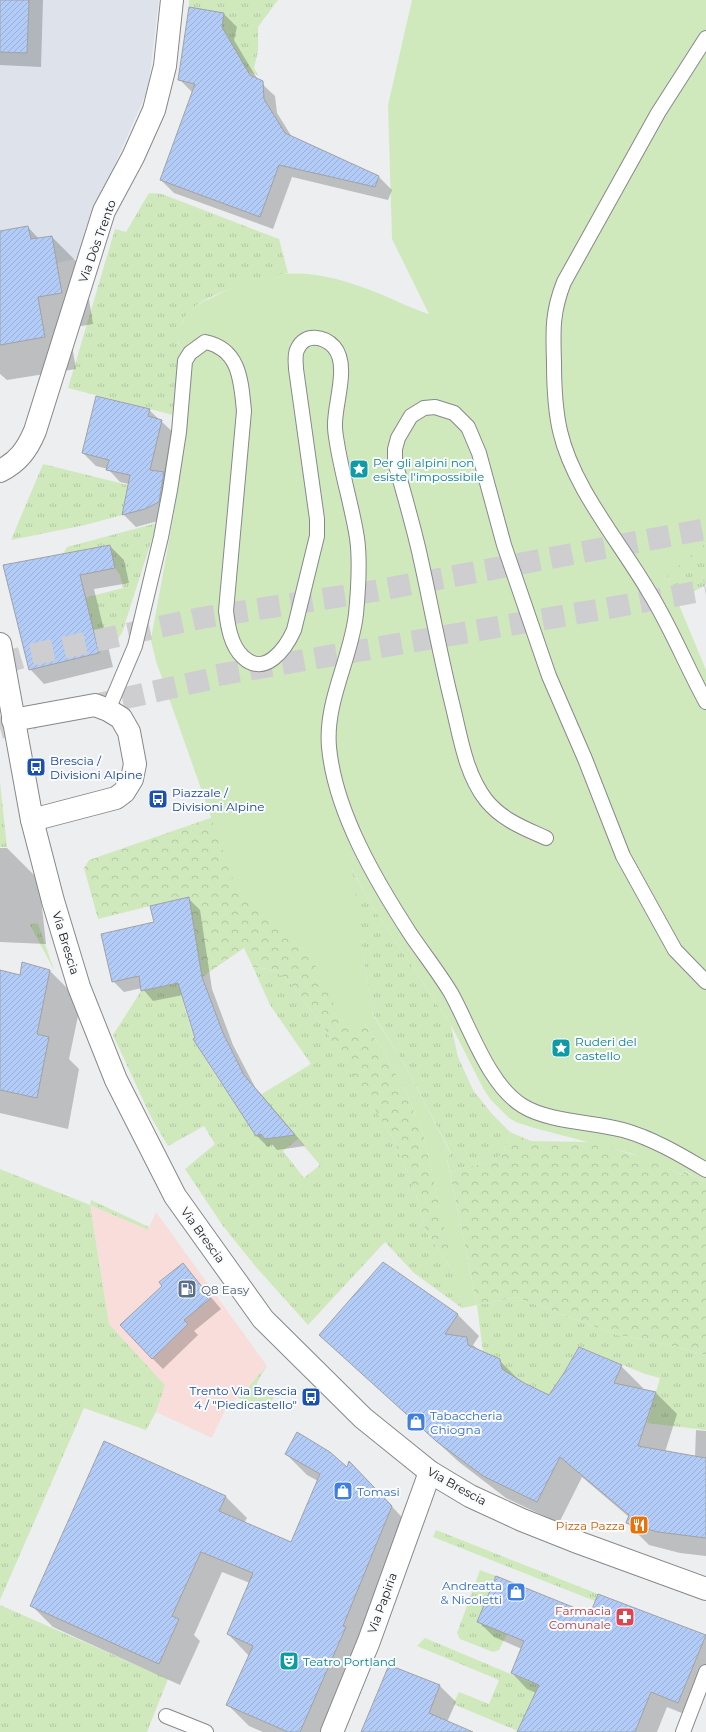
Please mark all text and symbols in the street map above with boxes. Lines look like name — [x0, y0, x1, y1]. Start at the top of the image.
street label: Via Dòs Trento — [75, 198, 119, 284]
place label: Per gli alpini non esiste l'impossibile — [373, 455, 484, 484]
place icon: Per gli alpini non esiste l'impossibile — [348, 458, 370, 480]
place label: Brescia / Divisioni Alpine — [50, 753, 143, 782]
bus stop icon: Brescia / Divisioni Alpine — [25, 756, 47, 778]
place label: Piazzale / Divisioni Alpine — [172, 785, 265, 814]
bus stop icon: Piazzale / Divisioni Alpine — [147, 788, 169, 810]
street label: Via Brescia — [49, 910, 83, 976]
place label: Ruderi del castello — [575, 1034, 637, 1063]
place icon: Ruderi del castello — [550, 1037, 572, 1059]
street label: Via Brescia — [178, 1204, 228, 1266]
fuel station icon: Q8 Easy — [176, 1278, 198, 1300]
place label: Q8 Easy — [201, 1282, 250, 1297]
place label: Trento Via Brescia 4 / "Piedicastello" — [190, 1383, 297, 1412]
bus stop icon: Trento Via Brescia 4 / "Piedicastello" — [300, 1386, 322, 1408]
place label: Tabaccheria Chiogna — [430, 1408, 503, 1437]
shop icon: Tabaccheria Chiogna — [405, 1411, 427, 1433]
street label: Via Brescia — [425, 1464, 489, 1508]
shop icon: Tomasi — [332, 1480, 354, 1502]
place label: Tomasi — [357, 1484, 400, 1499]
restaurant icon: Pizza Pazza — [628, 1514, 650, 1536]
place label: Pizza Pazza — [556, 1518, 625, 1533]
street label: Via Papiria — [364, 1571, 400, 1635]
place label: Andreatta & Nicoletti — [440, 1578, 502, 1607]
shop icon: Andreatta & Nicoletti — [505, 1581, 527, 1603]
place label: Farmacia Comunale — [549, 1603, 611, 1632]
pharmacy icon: Farmacia Comunale — [614, 1606, 636, 1628]
theatre icon: Teatro Portland — [278, 1650, 300, 1672]
place label: Teatro Portland — [303, 1654, 396, 1669]

